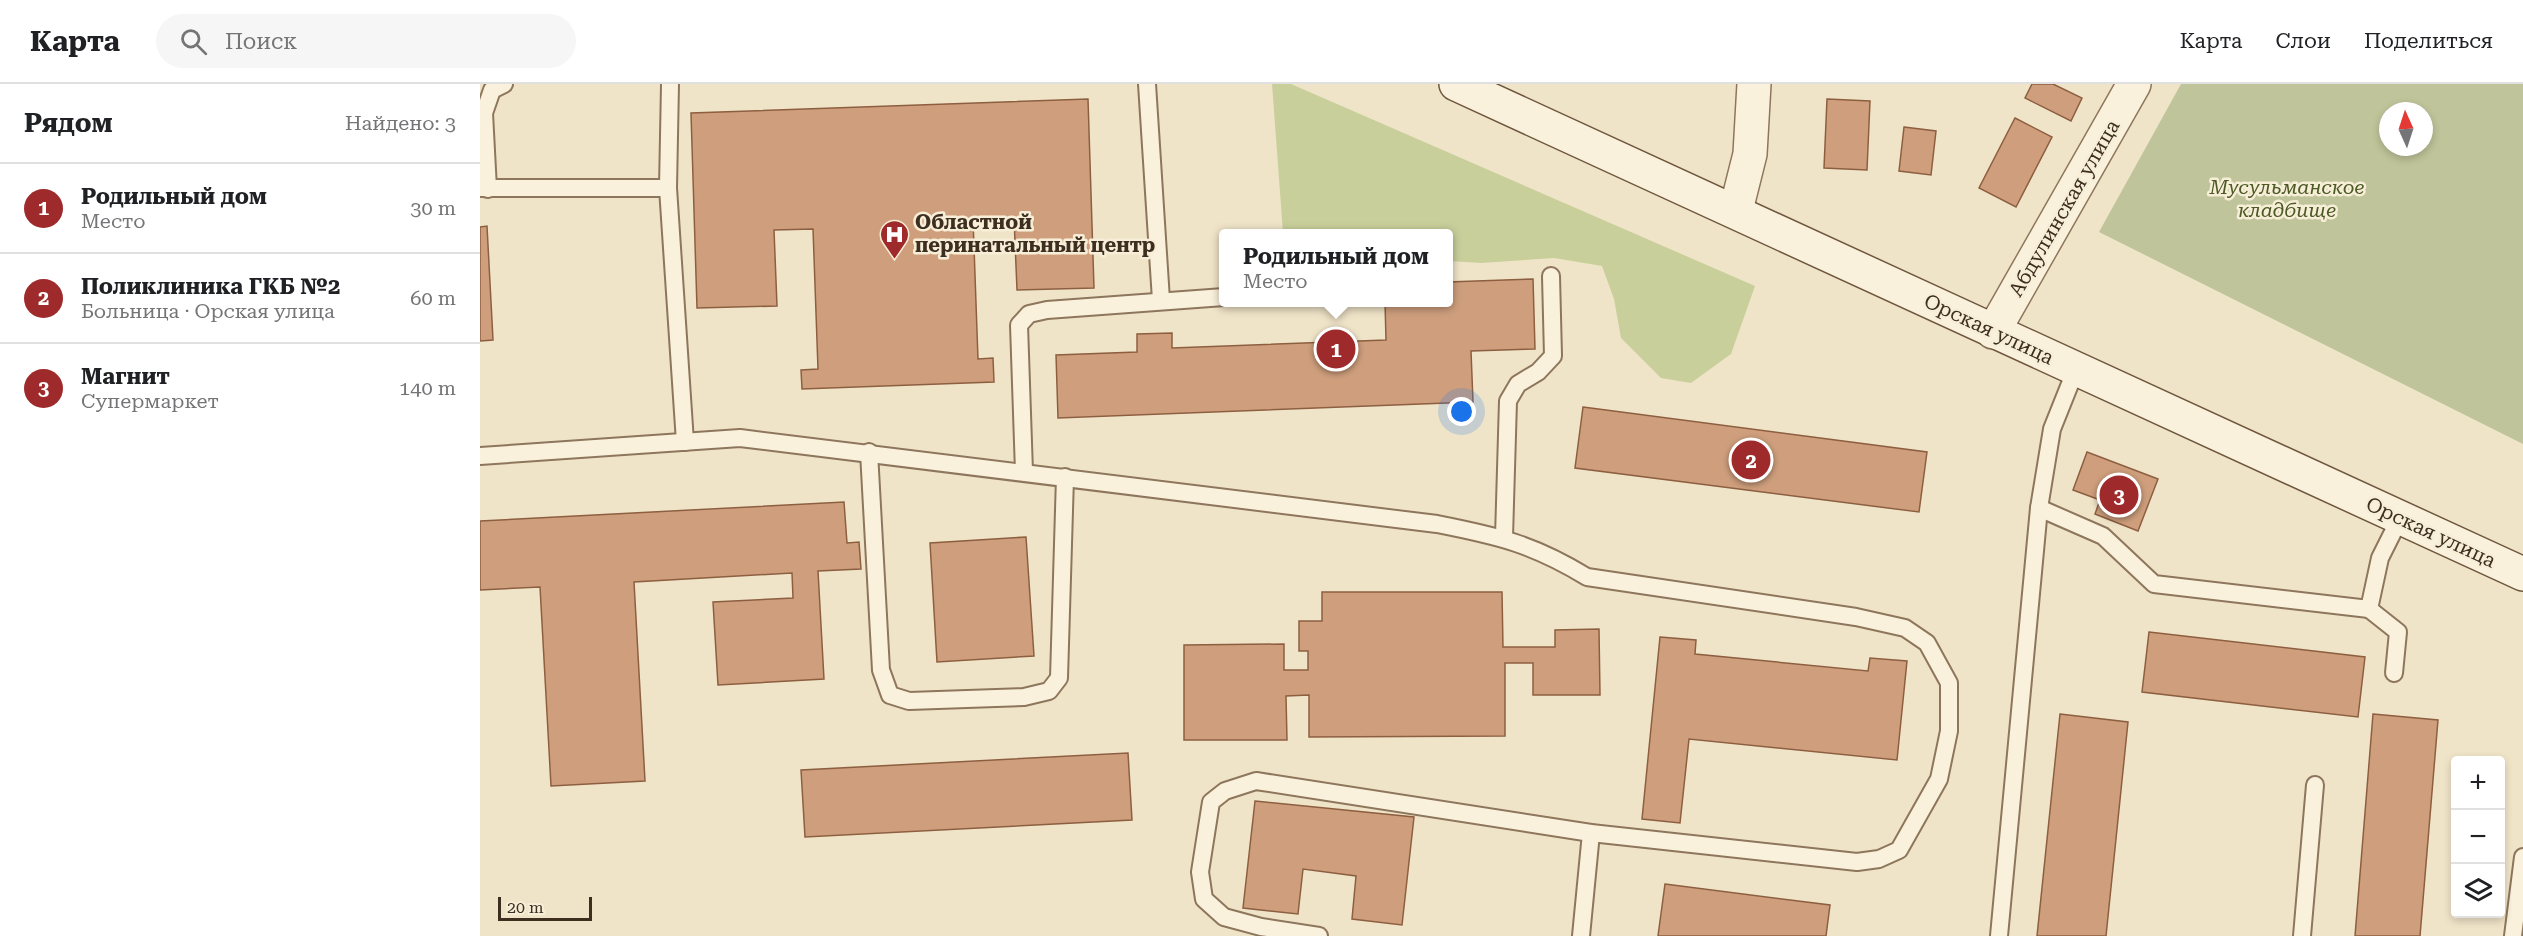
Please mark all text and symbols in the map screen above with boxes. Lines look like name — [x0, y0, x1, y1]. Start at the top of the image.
search box — [156, 14, 576, 68]
text: Карта — [30, 25, 120, 58]
icon: search — [177, 25, 210, 58]
text: Поиск — [225, 29, 297, 54]
text: Карта — [2180, 29, 2243, 53]
text: Слои — [2276, 29, 2331, 53]
text: Поделиться — [2364, 29, 2493, 53]
north arrow — [2379, 102, 2433, 156]
text: Рядом — [24, 108, 113, 138]
text: Найдено: 3 — [345, 111, 456, 135]
street label: Абдулинская улица — [2004, 115, 2125, 301]
park label: Мусульманское кладбище — [2209, 175, 2364, 222]
text: Родильный дом — [81, 184, 267, 209]
text: 1 — [38, 196, 49, 220]
text: 30 m — [410, 196, 456, 220]
text: Место — [81, 209, 146, 233]
place label: Областной перинатальный центр — [915, 210, 1155, 257]
hospital icon: Областной перинатальный центр — [878, 218, 910, 260]
popup — [1219, 229, 1453, 307]
text: Родильный дом — [1243, 244, 1429, 269]
text: Место — [1243, 269, 1308, 293]
text: Поликлиника ГКБ №2 — [81, 274, 340, 299]
text: 2 — [38, 286, 49, 310]
text: 60 m — [410, 286, 456, 310]
street label: Орская улица — [1920, 288, 2058, 370]
text: Больница · Орская улица — [81, 299, 335, 323]
pin: 1 — [1316, 326, 1356, 372]
text: Магнит — [81, 364, 170, 389]
text: 3 — [38, 376, 49, 400]
text: 140 m — [399, 376, 456, 400]
text: Супермаркет — [81, 389, 219, 413]
your location — [1447, 397, 1476, 426]
pin: 2 — [1732, 438, 1770, 482]
pin: 3 — [2100, 472, 2138, 518]
street label: Орская улица — [2362, 491, 2500, 573]
map controls — [2451, 756, 2505, 918]
button: + — [2451, 756, 2505, 810]
button: − — [2451, 810, 2505, 864]
button: layers — [2451, 864, 2505, 918]
scale bar — [498, 894, 592, 922]
text: 20 m — [507, 898, 544, 917]

